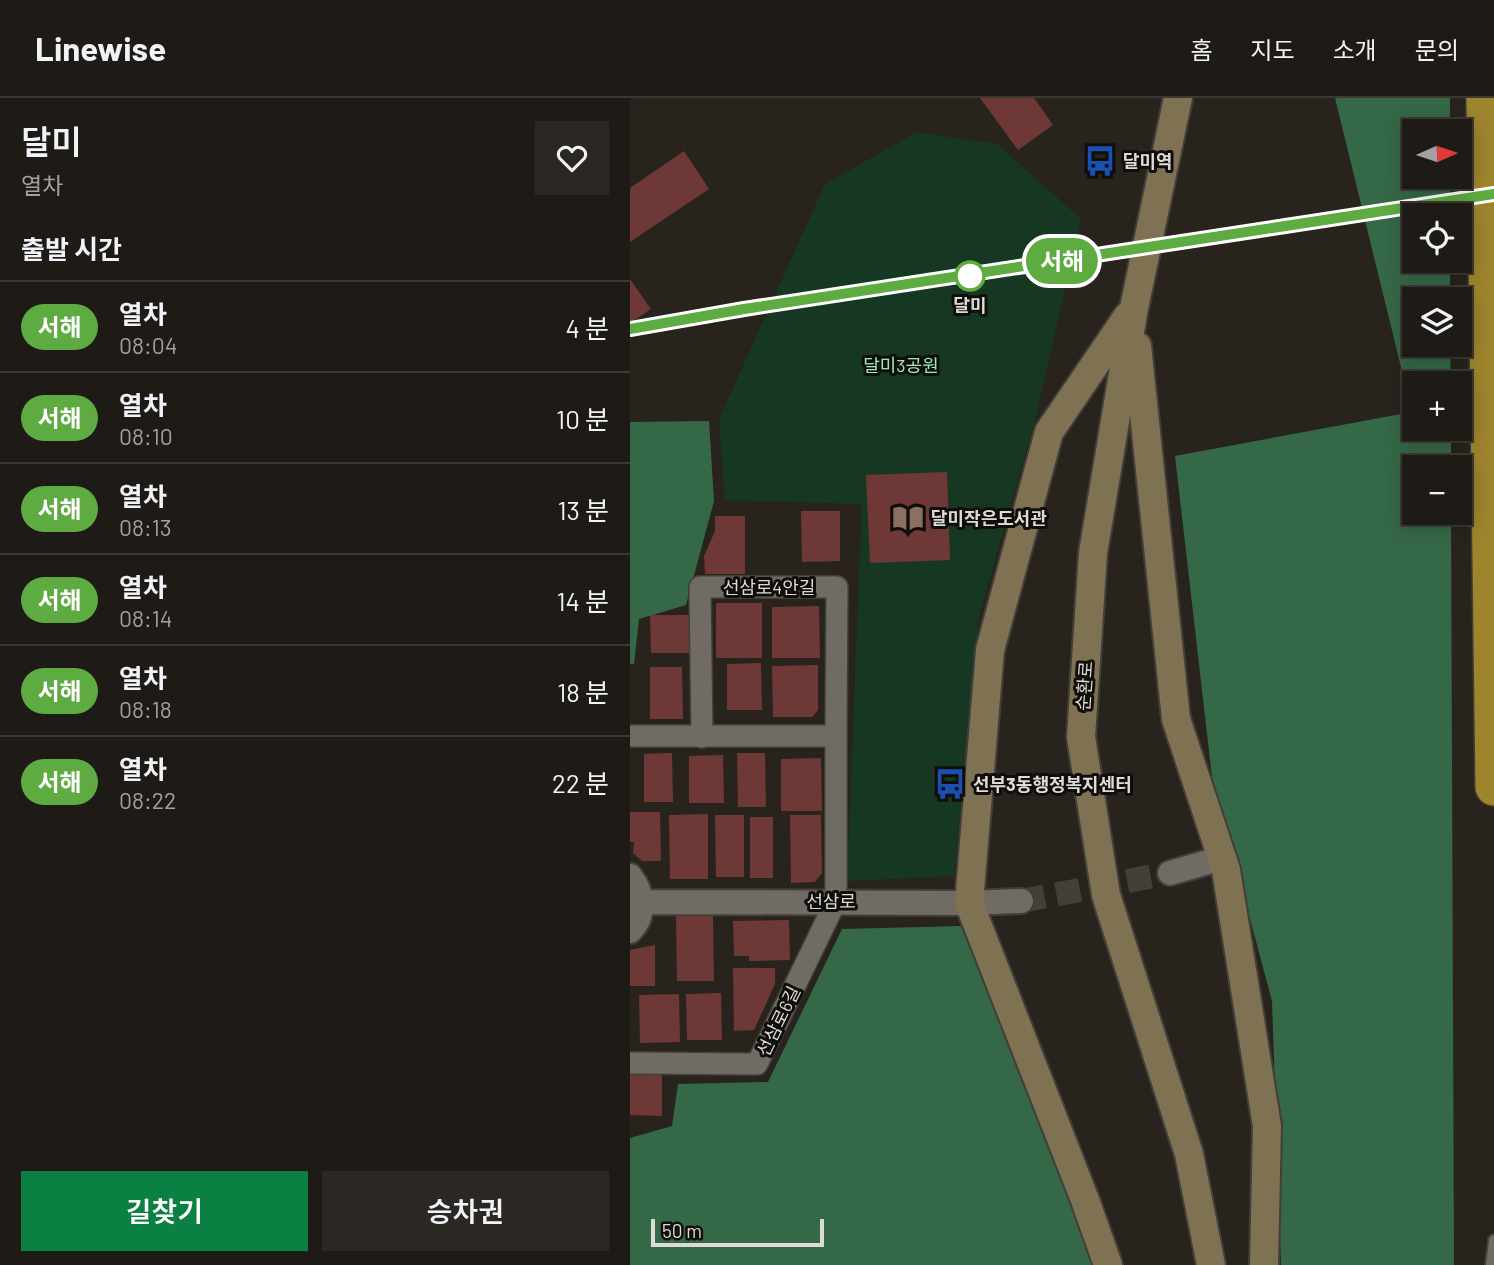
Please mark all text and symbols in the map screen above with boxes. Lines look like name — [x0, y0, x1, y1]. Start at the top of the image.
text: Linewise — [35, 28, 166, 68]
text: 홈 — [1190, 35, 1212, 64]
text: 지도 — [1250, 35, 1295, 64]
text: 소개 — [1333, 35, 1377, 64]
text: 문의 — [1415, 35, 1459, 64]
north arrow — [1402, 119, 1472, 189]
map controls — [1402, 119, 1472, 525]
text: 달미 — [21, 121, 82, 161]
button: heart — [535, 121, 609, 195]
bus stop icon: 달미역 — [1083, 144, 1117, 178]
place label: 달미역 — [1123, 150, 1173, 172]
text: 열차 — [21, 171, 63, 199]
button: locate — [1402, 203, 1472, 273]
text: 출발 시간 — [21, 233, 122, 264]
line badge: 서해 — [1030, 238, 1094, 284]
text: 서해 — [1040, 246, 1084, 275]
marker: 달미 — [955, 261, 985, 291]
button: layers — [1402, 287, 1472, 357]
place label: 달미 — [953, 294, 987, 316]
text: 열차 — [119, 298, 167, 329]
text: 서해 — [37, 312, 82, 341]
text: 4 분 — [566, 312, 609, 343]
text: 08:04 — [119, 331, 177, 359]
park label: 달미3공원 — [863, 354, 939, 376]
button: + — [1402, 371, 1472, 441]
text: 열차 — [119, 389, 167, 420]
text: 서해 — [37, 403, 82, 432]
text: 10 분 — [556, 403, 609, 434]
text: 08:10 — [119, 422, 173, 450]
button: − — [1402, 455, 1472, 525]
text: 열차 — [119, 480, 167, 511]
text: 서해 — [37, 494, 82, 523]
text: 13 분 — [557, 494, 609, 525]
library icon: 달미작은도서관 — [891, 501, 925, 535]
place label: 달미작은도서관 — [931, 507, 1047, 529]
text: 08:13 — [119, 513, 172, 541]
text: 열차 — [119, 571, 167, 602]
street label: 선삼로4안길 — [723, 576, 815, 598]
text: 서해 — [37, 585, 82, 614]
text: 14 분 — [556, 585, 609, 616]
text: 08:14 — [119, 604, 173, 632]
street label: 순환로 — [1071, 660, 1097, 712]
text: 열차 — [119, 662, 167, 693]
text: 서해 — [37, 676, 82, 705]
text: 18 분 — [557, 676, 609, 707]
text: 08:18 — [119, 695, 172, 723]
text: 열차 — [119, 753, 167, 784]
text: 서해 — [37, 767, 82, 796]
text: 22 분 — [552, 767, 609, 798]
bus stop icon: 선부3동행정복지센터 — [933, 767, 967, 801]
place label: 선부3동행정복지센터 — [973, 773, 1132, 795]
text: 08:22 — [119, 786, 176, 814]
street label: 선삼로 — [806, 890, 856, 912]
street label: 선삼로6길 — [752, 982, 804, 1060]
button: 길찾기 — [21, 1171, 308, 1251]
button: 승차권 — [322, 1171, 609, 1251]
scale bar — [651, 1216, 824, 1248]
text: 50 m — [662, 1219, 702, 1242]

